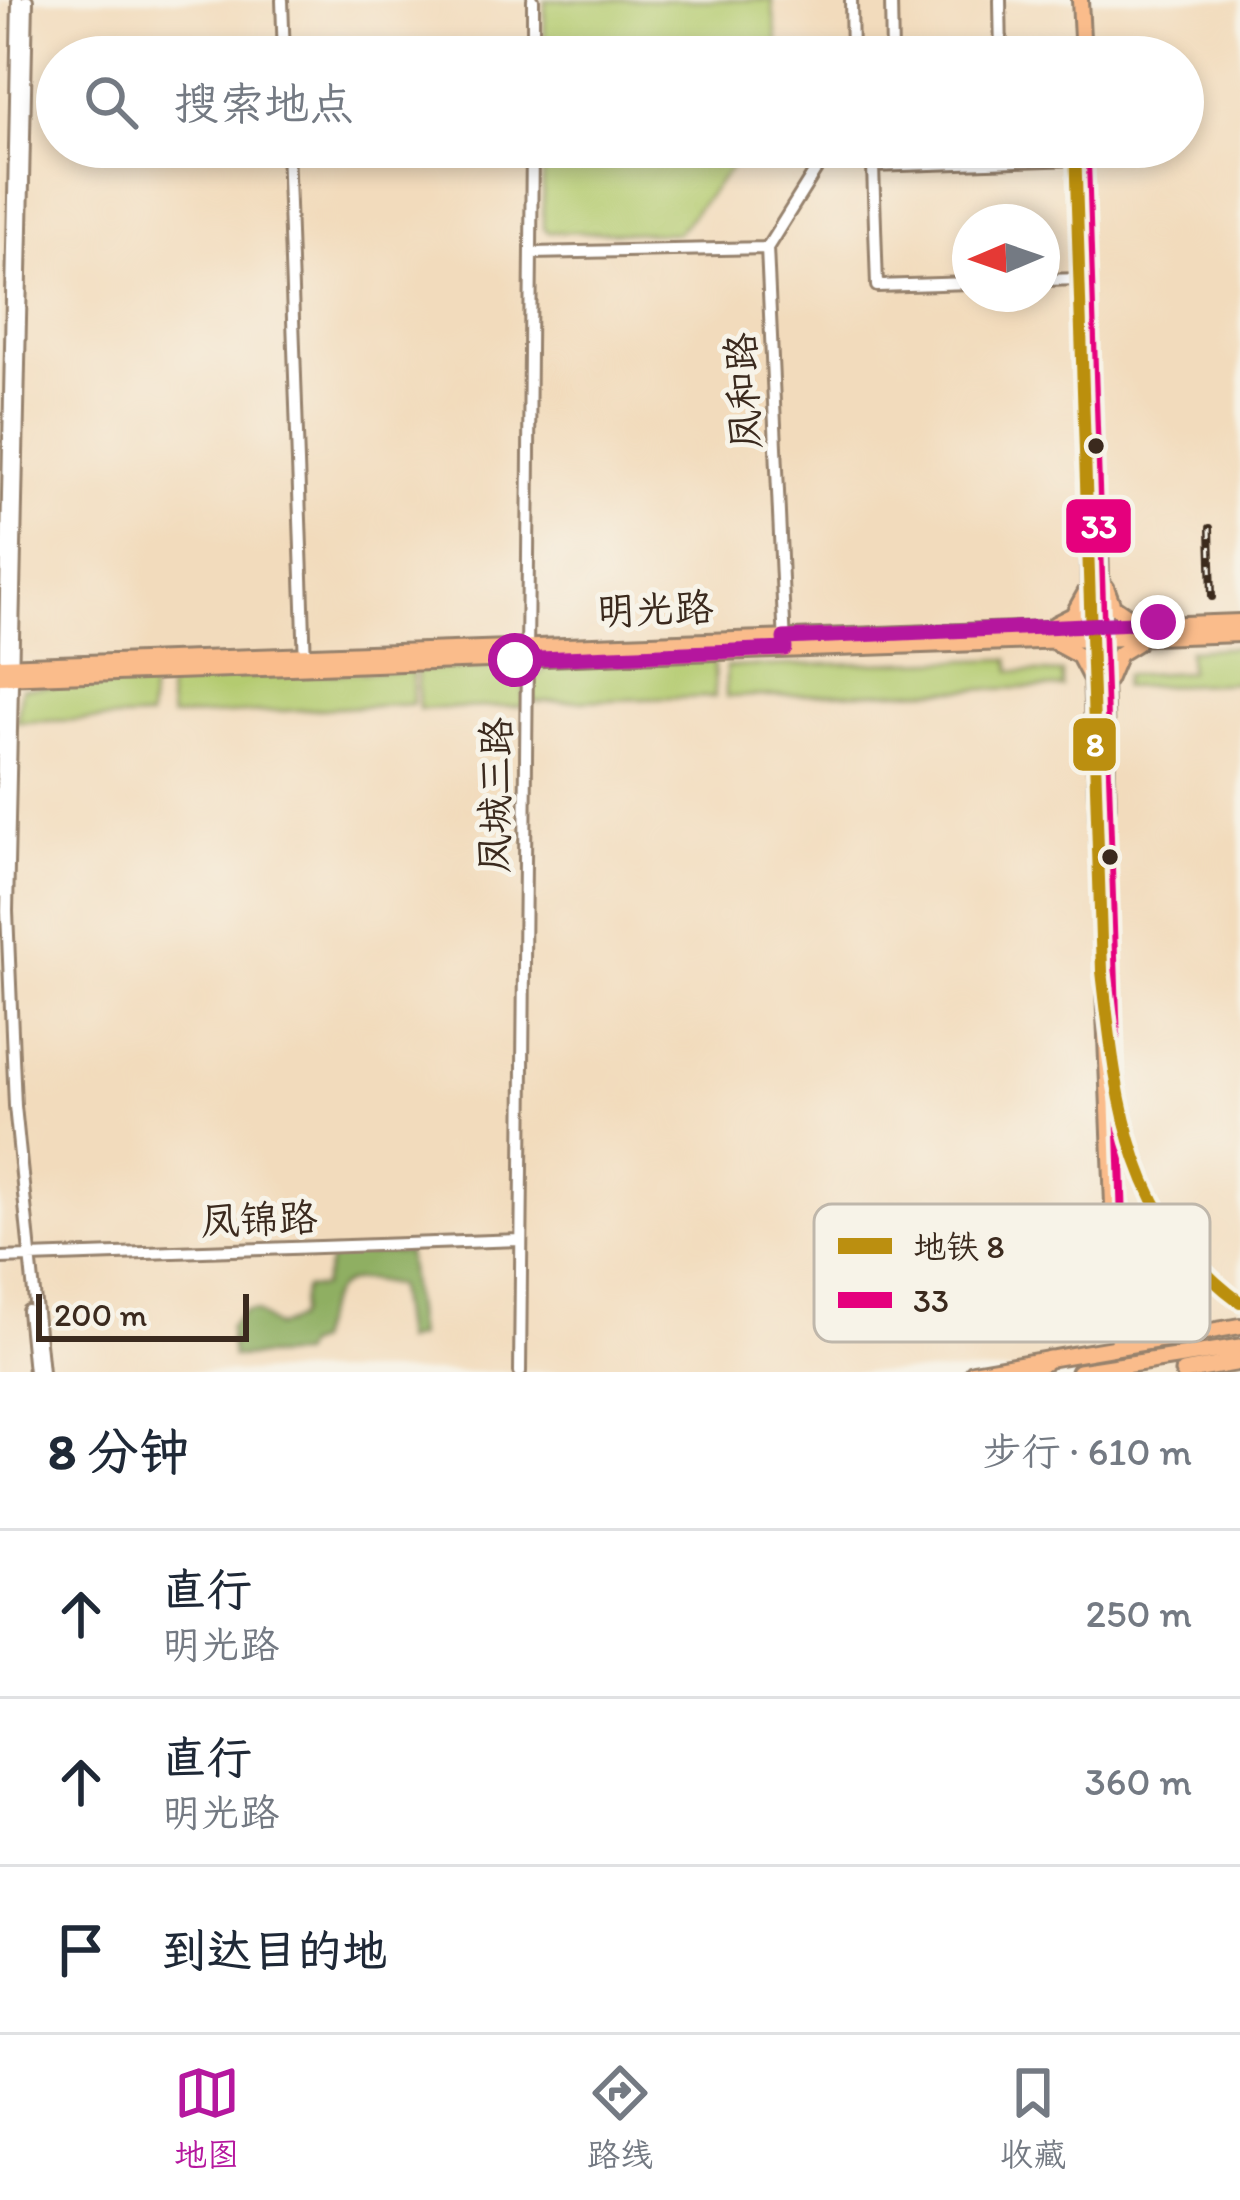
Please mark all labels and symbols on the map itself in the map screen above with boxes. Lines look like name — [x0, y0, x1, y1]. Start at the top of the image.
north arrow — [952, 204, 1060, 312]
street label: 凤和路 — [716, 331, 770, 451]
unlabelled marker — [1085, 435, 1107, 457]
line badge: 33 — [1064, 497, 1133, 555]
text: 33 — [1081, 507, 1117, 546]
street label: 明光路 — [596, 583, 714, 635]
route end — [1131, 595, 1185, 649]
route start — [488, 633, 542, 687]
line badge: 8 — [1071, 716, 1118, 773]
street label: 凤城三路 — [470, 717, 520, 873]
text: 8 — [1086, 725, 1104, 764]
unlabelled marker — [1099, 846, 1121, 868]
street label: 凤锦路 — [200, 1193, 318, 1245]
legend — [814, 1204, 1210, 1342]
text: 地铁 8 — [913, 1227, 1005, 1266]
text: 33 — [913, 1281, 949, 1320]
scale bar — [36, 1288, 249, 1341]

